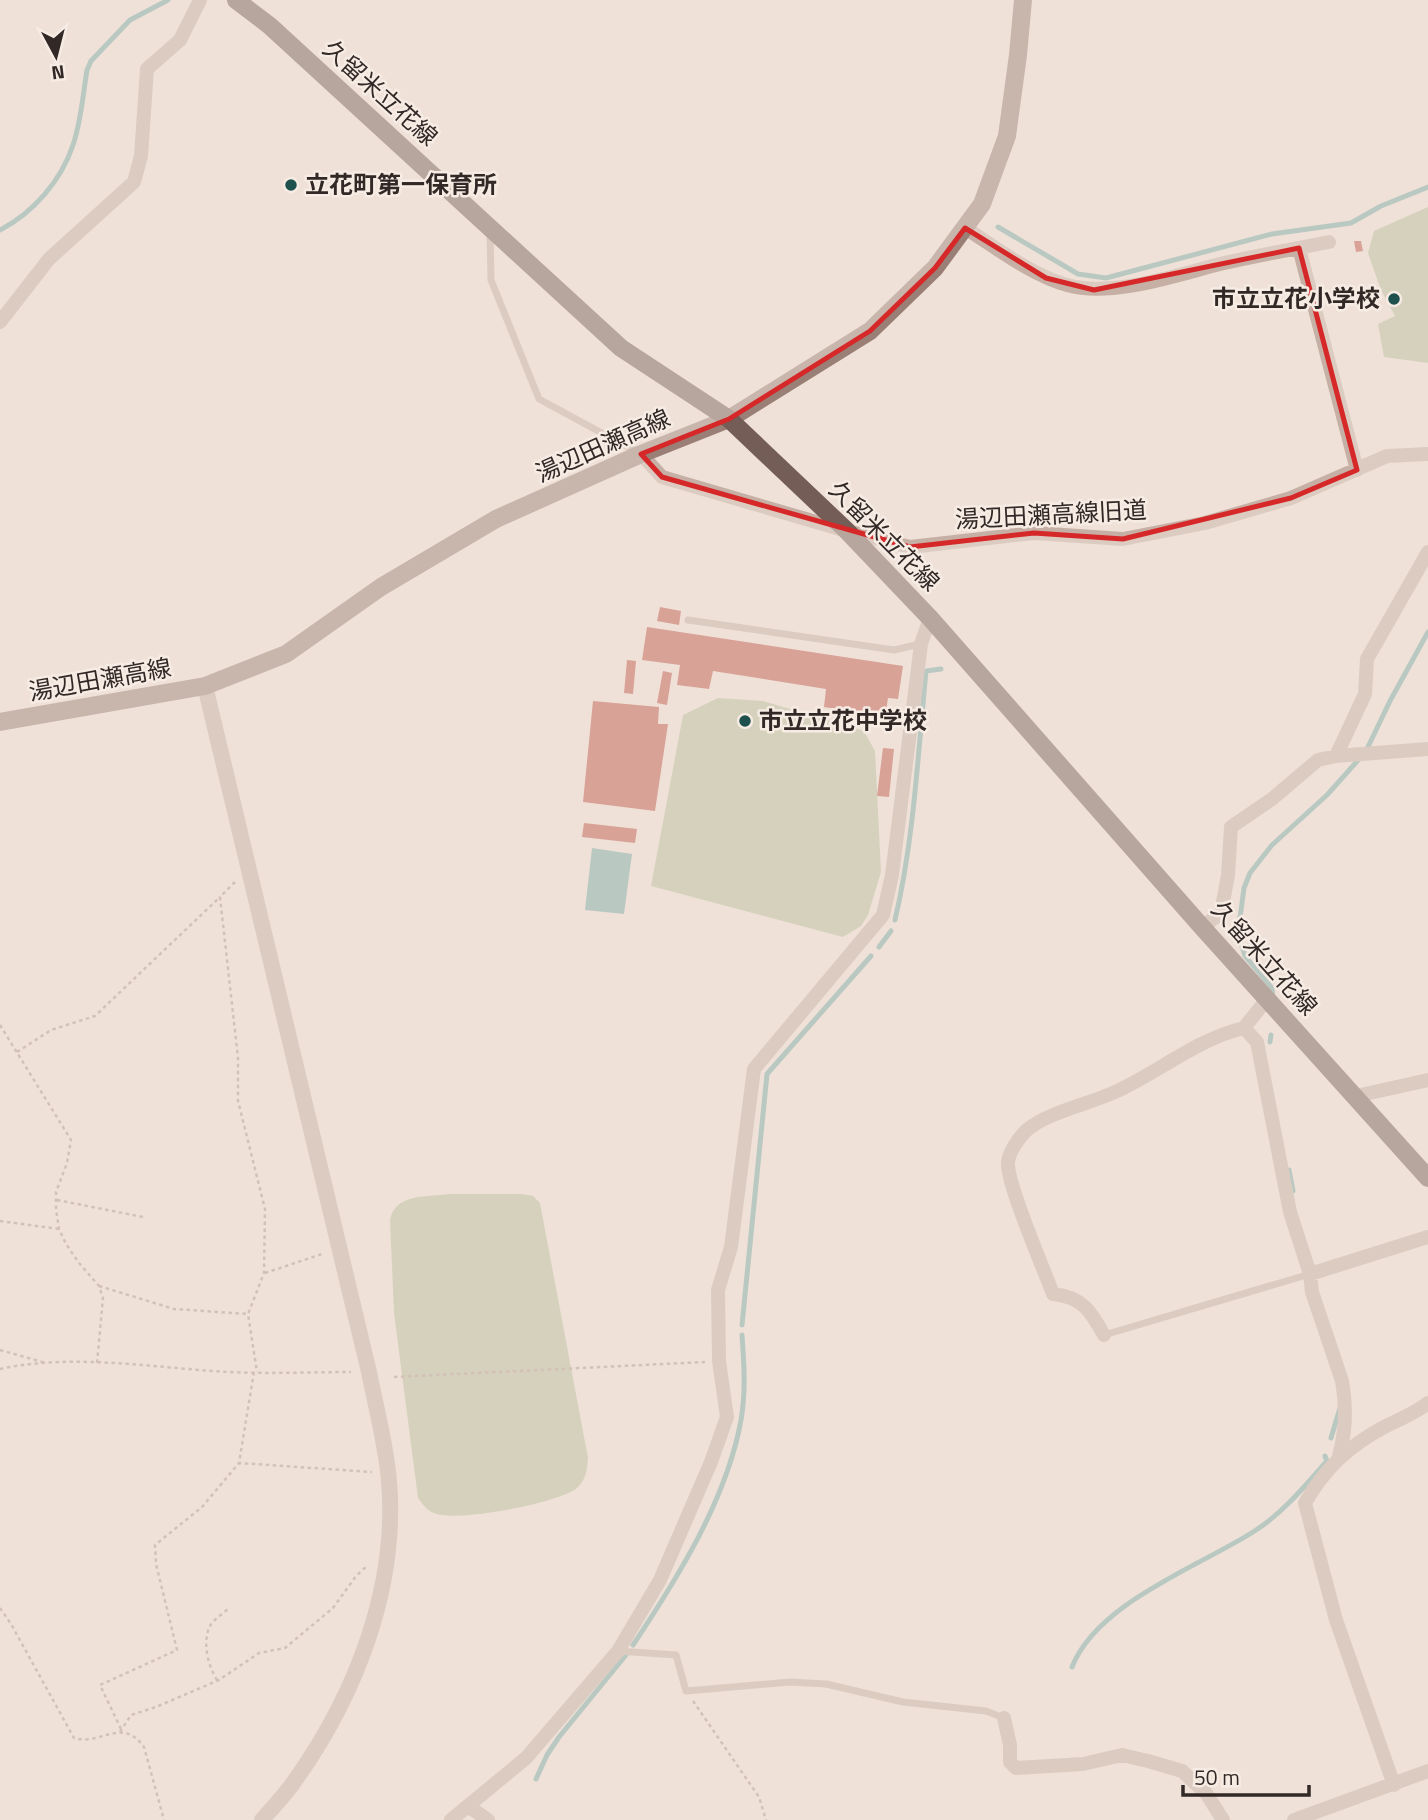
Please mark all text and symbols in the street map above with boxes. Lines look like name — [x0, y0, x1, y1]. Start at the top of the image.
north arrow — [21, 21, 91, 91]
street label: 久留米立花線 — [315, 31, 446, 154]
text: N — [50, 58, 66, 89]
place label: 立花町第一保育所 — [305, 166, 497, 202]
marker: 立花町第一保育所 — [283, 177, 299, 193]
place label: 市立立花小学校 — [1212, 280, 1380, 316]
marker: 市立立花小学校 — [1386, 291, 1402, 307]
street label: 湯辺田瀬高線 — [529, 399, 676, 491]
street label: 久留米立花線 — [821, 472, 948, 599]
street label: 湯辺田瀬高線旧道 — [954, 491, 1148, 537]
street label: 湯辺田瀬高線 — [26, 649, 174, 709]
place label: 市立立花中学校 — [759, 702, 927, 738]
marker: 市立立花中学校 — [737, 713, 753, 729]
street label: 久留米立花線 — [1203, 892, 1326, 1023]
scale bar — [1183, 1754, 1309, 1798]
text: 50 m — [1194, 1761, 1240, 1793]

